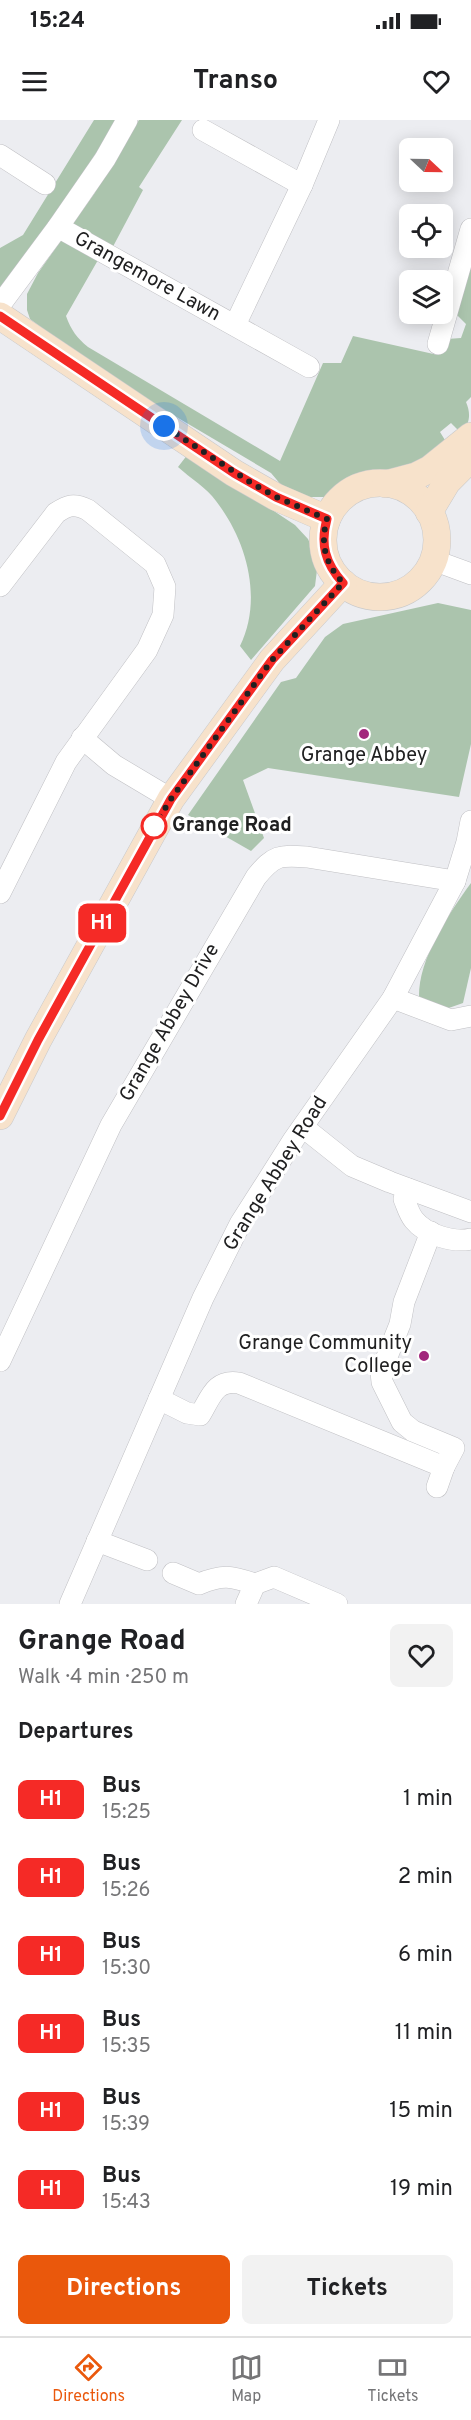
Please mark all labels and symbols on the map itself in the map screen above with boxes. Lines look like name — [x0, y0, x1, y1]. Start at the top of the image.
north arrow — [399, 138, 453, 192]
street label: Grangemore Lawn — [69, 226, 225, 328]
your location — [149, 411, 179, 441]
marker: Grange Abbey — [357, 727, 371, 741]
place label: Grange Abbey — [301, 743, 427, 769]
marker: Grange Road — [141, 813, 167, 839]
place label: Grange Road — [172, 813, 292, 839]
line badge: H1 — [75, 904, 129, 942]
street label: Grange Abbey Drive — [114, 939, 226, 1107]
street label: Grange Abbey Road — [218, 1092, 334, 1256]
place label: Grange Community College — [238, 1331, 412, 1380]
marker: Grange Community College — [417, 1349, 431, 1363]

